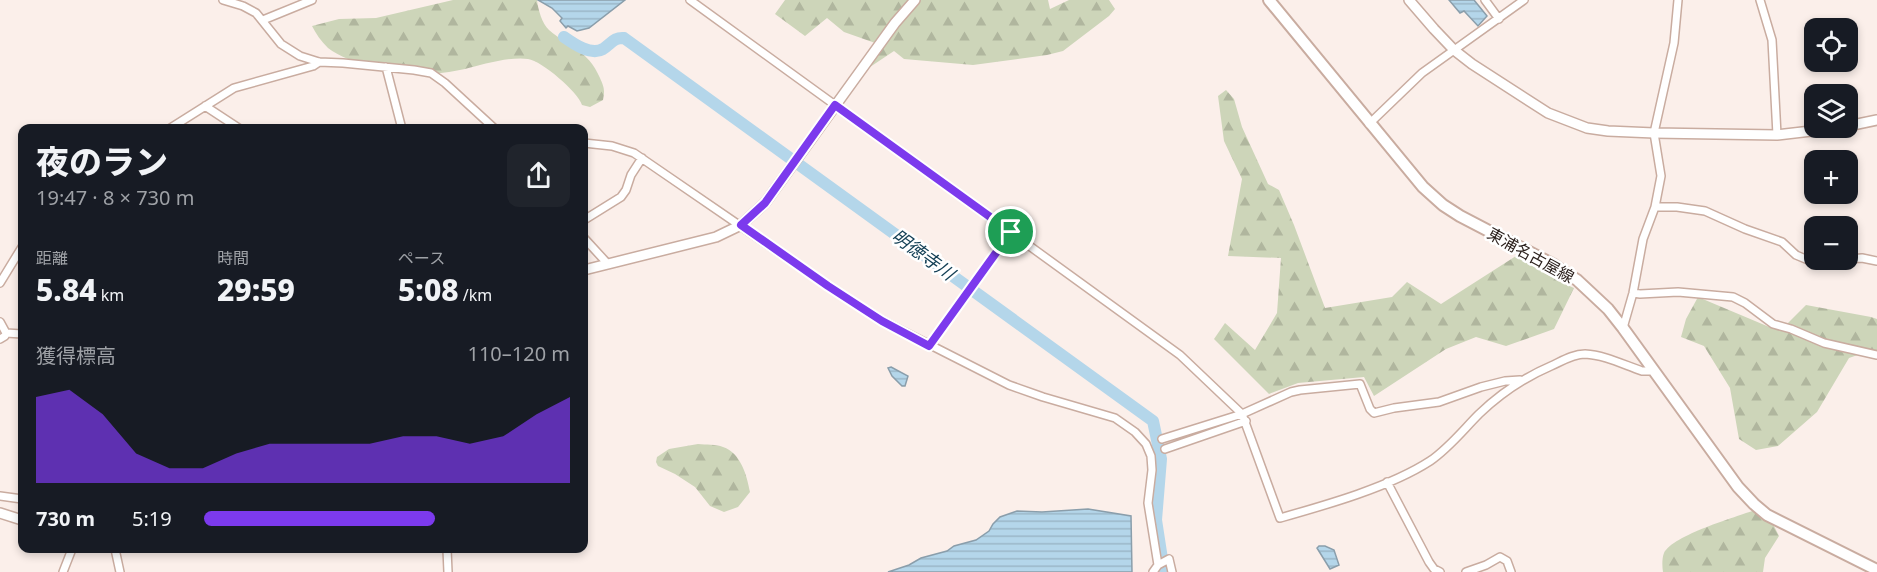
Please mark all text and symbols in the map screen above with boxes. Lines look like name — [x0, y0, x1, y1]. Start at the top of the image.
map controls — [1804, 18, 1858, 270]
button: locate — [1804, 18, 1858, 72]
button: layers — [1804, 84, 1858, 138]
text: 夜のラン — [36, 139, 168, 184]
button: share — [507, 144, 570, 207]
button: + — [1804, 150, 1858, 204]
text: 19:47 · 8 × 730 m — [36, 184, 194, 211]
pin — [985, 206, 1036, 257]
icon: arrive — [994, 215, 1027, 248]
button: − — [1804, 216, 1858, 270]
street label: 東浦名古屋線 — [1484, 222, 1578, 288]
water label: 明徳寺川 — [887, 223, 961, 286]
text: 距離 — [36, 247, 68, 269]
text: 時間 — [217, 247, 249, 269]
text: ペース — [398, 247, 445, 269]
text: 5.84 — [36, 269, 97, 310]
text: 29:59 — [217, 269, 295, 310]
text: 5:08 — [398, 269, 459, 310]
text: km — [97, 284, 124, 306]
text: /km — [459, 284, 492, 306]
text: 110–120 m — [467, 340, 570, 367]
text: 獲得標高 — [36, 342, 116, 369]
text: 730 m — [36, 505, 95, 532]
text: 5:19 — [132, 505, 172, 532]

